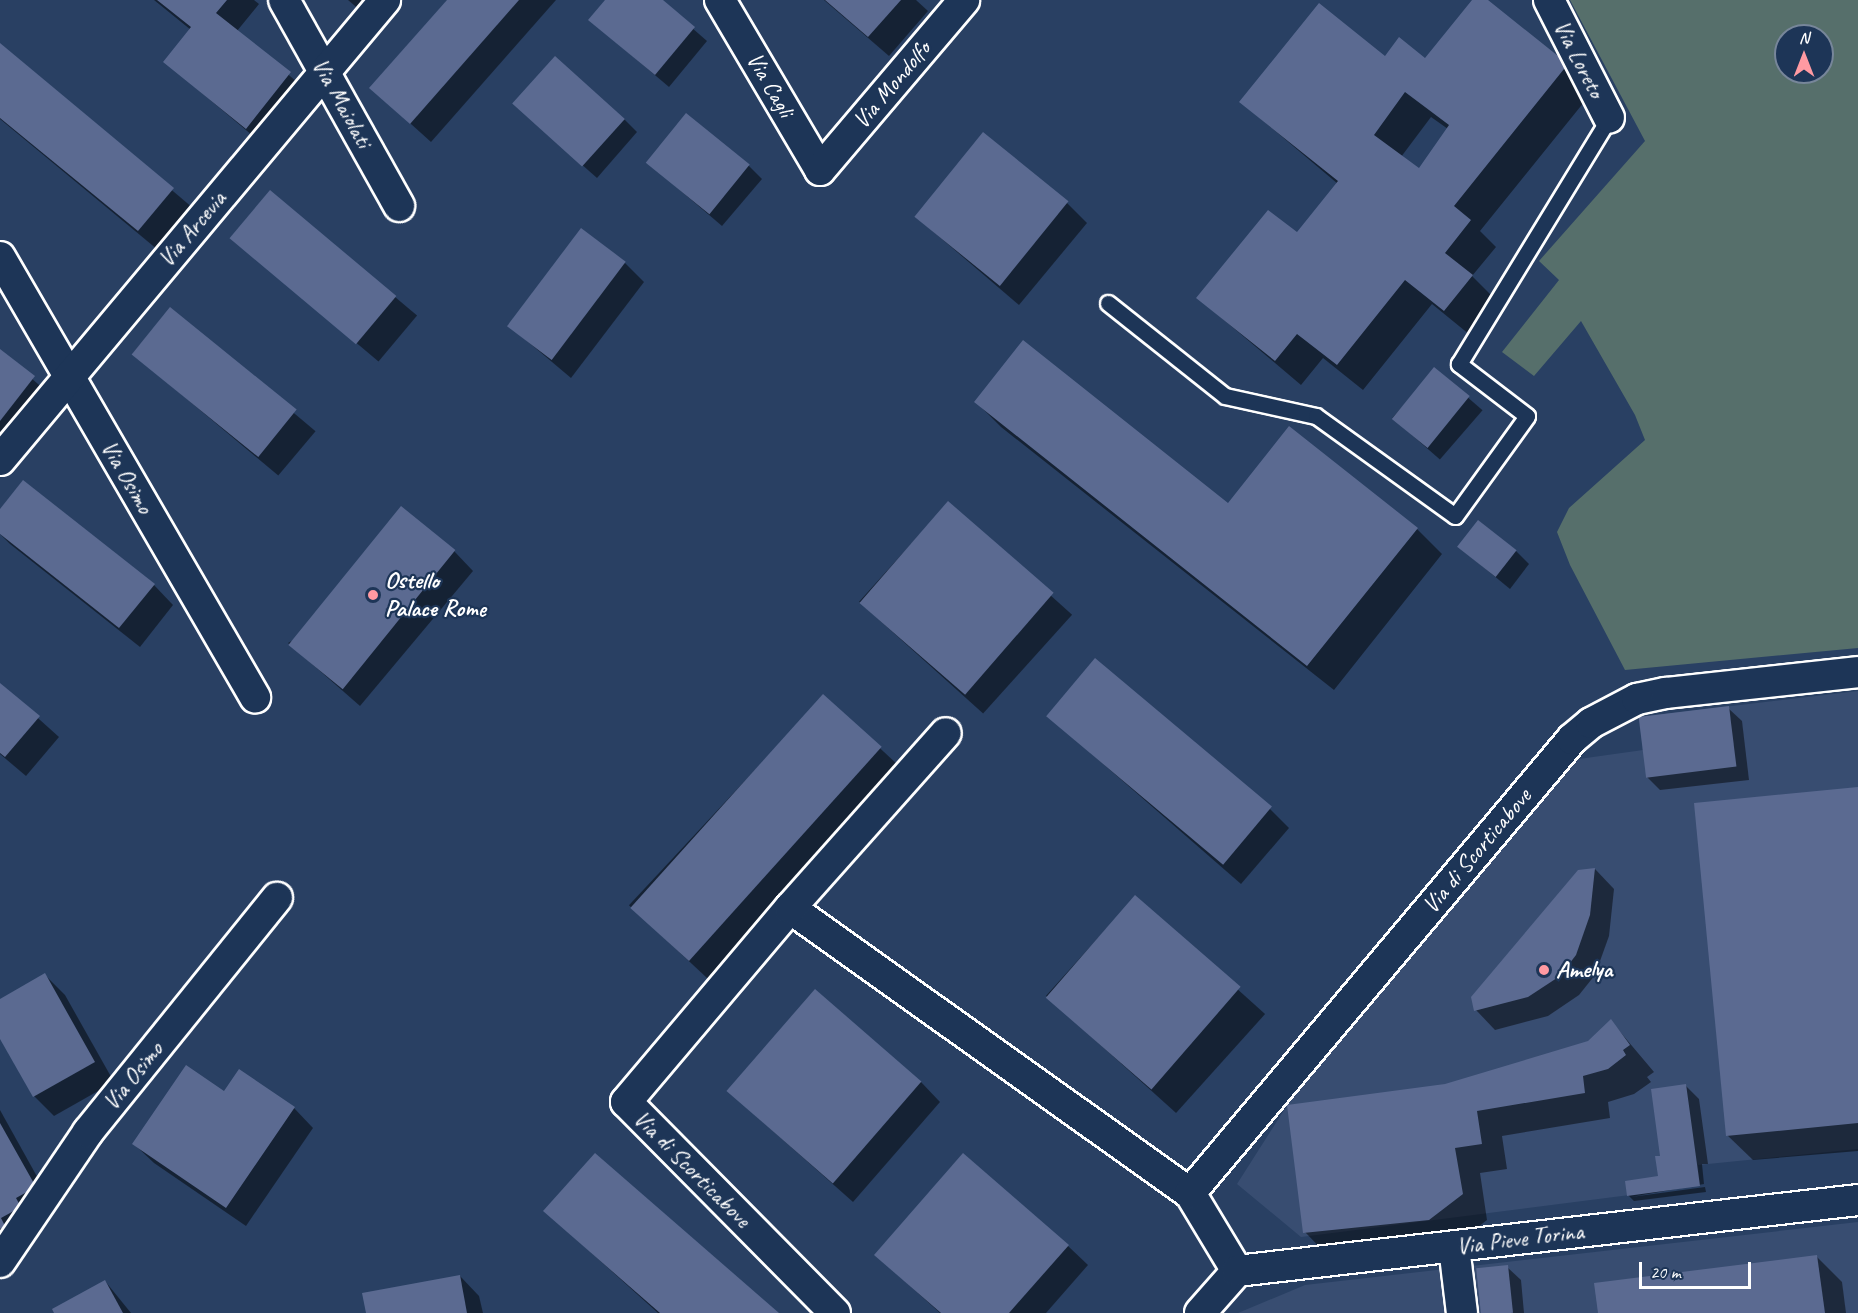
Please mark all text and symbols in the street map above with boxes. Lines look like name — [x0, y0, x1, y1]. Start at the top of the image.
street label: Via Loreto — [1547, 15, 1611, 103]
north arrow — [1774, 24, 1834, 84]
text: N — [1799, 28, 1809, 48]
street label: Via Mondolfo — [847, 35, 937, 135]
street label: Via Cagli — [740, 47, 800, 123]
street label: Via Maiolati — [305, 53, 379, 153]
street label: Via Arcevia — [152, 185, 232, 273]
street label: Via Osimo — [95, 435, 159, 519]
place label: Ostello Palace Rome — [385, 567, 486, 623]
marker: Ostello Palace Rome — [366, 588, 380, 602]
street label: Via di Scorticabove — [1417, 783, 1537, 919]
place label: Amelya — [1556, 956, 1612, 984]
marker: Amelya — [1537, 963, 1551, 977]
street label: Via Osimo — [97, 1036, 169, 1116]
street label: Via di Scorticabove — [627, 1104, 757, 1234]
street label: Via Pieve Torina — [1455, 1217, 1585, 1261]
scale bar — [1642, 1250, 1754, 1288]
text: 20 m — [1650, 1261, 1681, 1283]

